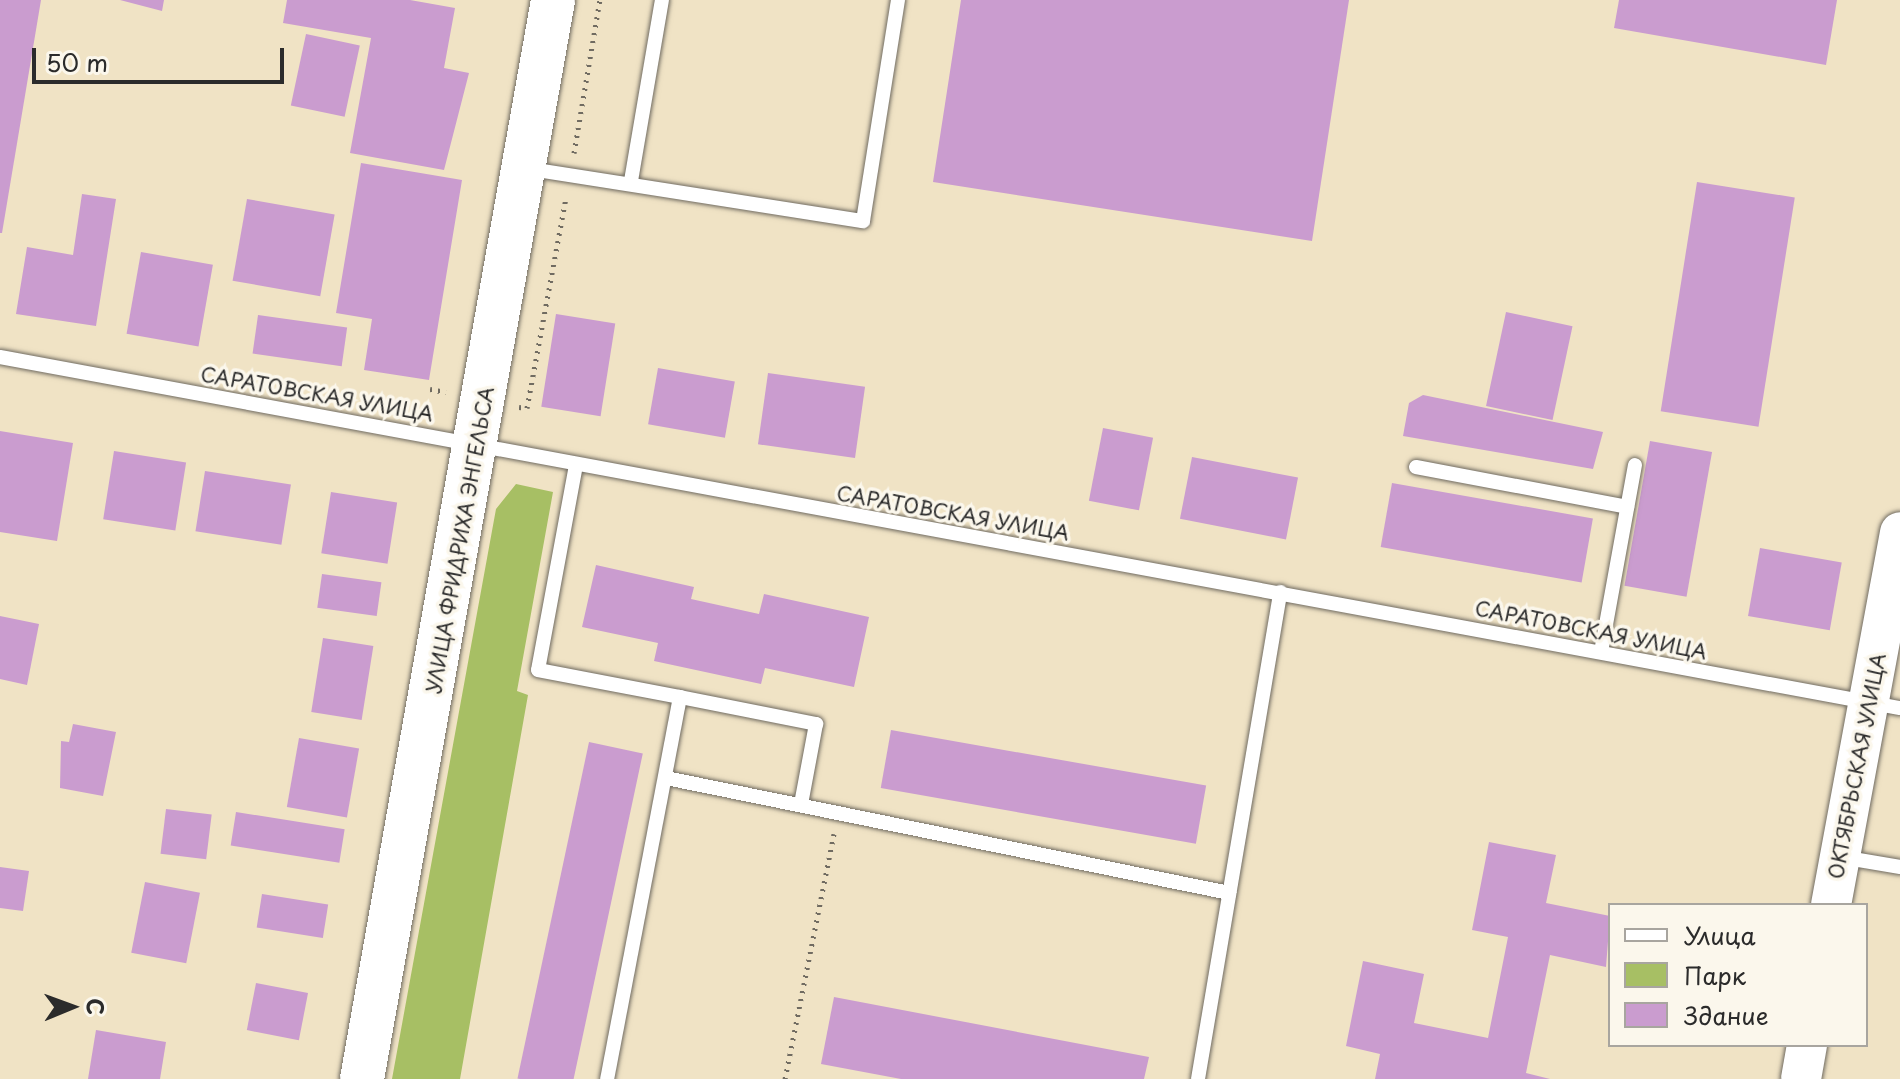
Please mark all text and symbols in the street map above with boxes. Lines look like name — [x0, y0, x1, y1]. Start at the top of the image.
scale bar — [36, 32, 288, 82]
text: 50 m — [46, 44, 108, 80]
street label: САРАТОВСКАЯ УЛИЦА — [199, 362, 435, 426]
street label: УЛИЦА ФРИДРИХА ЭНГЕЛЬСА — [421, 383, 499, 697]
street label: САРАТОВСКАЯ УЛИЦА — [835, 481, 1071, 545]
street label: САРАТОВСКАЯ УЛИЦА — [1473, 596, 1709, 664]
street label: ОКТЯБРЬСКАЯ УЛИЦА — [1823, 651, 1891, 881]
legend — [1608, 903, 1868, 1047]
text: Улица — [1684, 917, 1756, 953]
text: Парк — [1684, 957, 1746, 993]
north arrow — [32, 967, 112, 1047]
text: Здание — [1684, 997, 1769, 1033]
text: С — [80, 998, 113, 1015]

